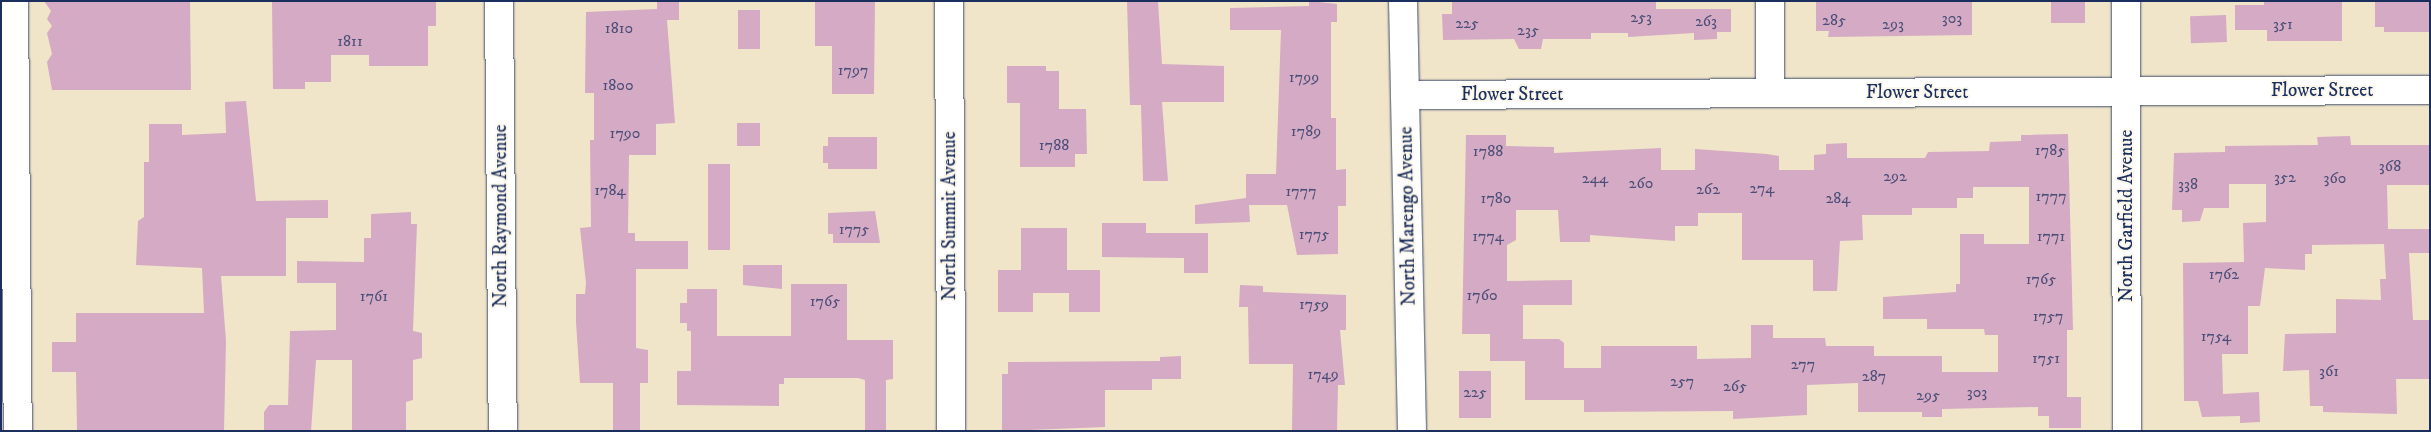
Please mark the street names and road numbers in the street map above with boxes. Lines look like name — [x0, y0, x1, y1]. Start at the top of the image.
street label: Flower Street — [2271, 80, 2373, 102]
street label: Flower Street — [1866, 82, 1968, 104]
street label: Flower Street — [1461, 84, 1563, 106]
street label: North Raymond Avenue — [490, 125, 512, 307]
street label: North Marengo Avenue — [1395, 126, 1421, 306]
street label: North Garfield Avenue — [2116, 130, 2138, 302]
street label: North Summit Avenue — [939, 131, 961, 301]

